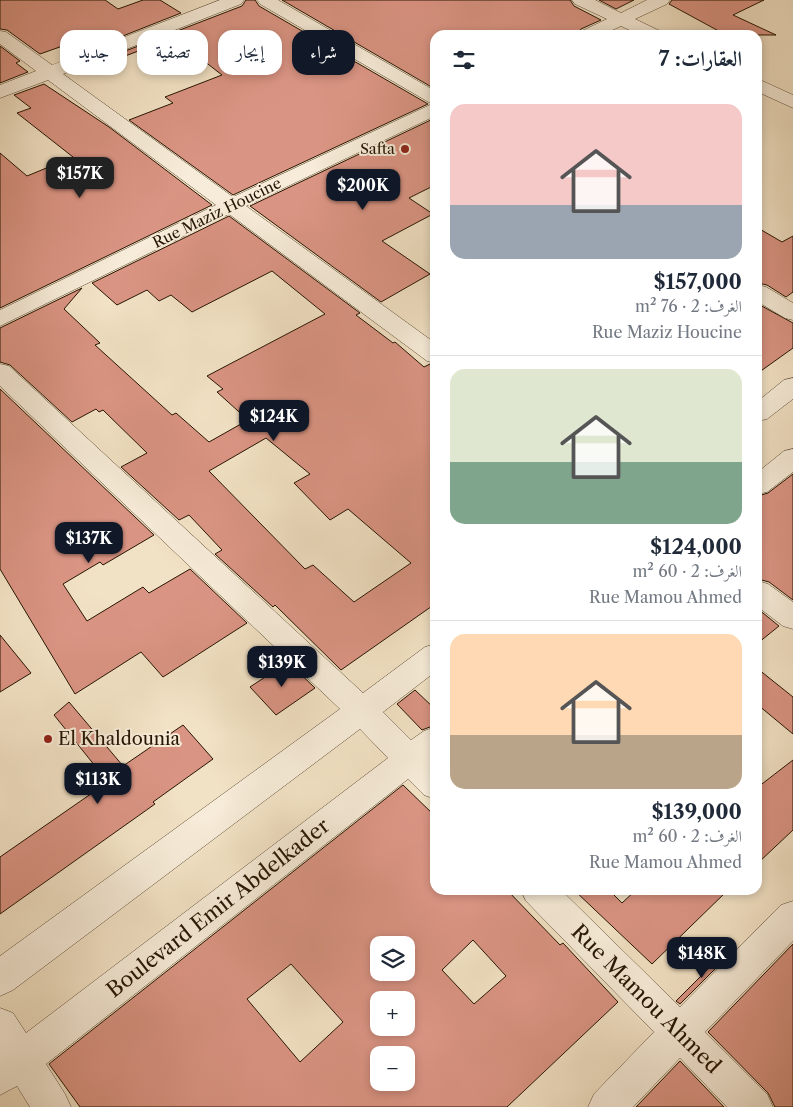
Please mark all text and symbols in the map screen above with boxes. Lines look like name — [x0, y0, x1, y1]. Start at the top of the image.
chip: جديد — [60, 30, 127, 75]
chip: تصفية — [137, 30, 208, 75]
chip: إيجار — [218, 30, 282, 75]
chip: شراء — [292, 30, 355, 75]
icon: filters — [450, 46, 478, 74]
text: العقارات: 7 — [659, 46, 742, 71]
icon: home — [551, 136, 641, 226]
place label: Safta — [360, 139, 395, 158]
marker: Safta — [399, 143, 411, 155]
pin: $157K — [45, 156, 115, 199]
text: $157K — [57, 163, 103, 183]
pin: $200K — [328, 168, 398, 211]
street label: Rue Maziz Houcine — [149, 173, 284, 252]
text: $200K — [337, 175, 389, 195]
text: $157,000 — [654, 269, 742, 294]
text: الغرف: 2 · 76 m² — [635, 296, 742, 316]
text: Rue Maziz Houcine — [592, 322, 742, 342]
pin: $124K — [239, 400, 309, 442]
icon: home — [551, 402, 641, 492]
text: $124K — [250, 406, 298, 426]
pin: $137K — [54, 522, 124, 564]
text: $137K — [66, 528, 112, 548]
text: $124,000 — [650, 534, 742, 559]
text: الغرف: 2 · 60 m² — [632, 561, 742, 581]
text: Rue Mamou Ahmed — [589, 587, 742, 607]
pin: $139K — [247, 646, 317, 688]
text: $139K — [258, 652, 306, 672]
icon: home — [551, 667, 641, 757]
place label: El Khaldounia — [58, 728, 181, 750]
marker: El Khaldounia — [42, 733, 54, 745]
pin: $113K — [63, 762, 133, 805]
text: $113K — [75, 769, 121, 789]
text: $139,000 — [652, 799, 742, 824]
street label: Boulevard Emir Abdelkader — [101, 813, 334, 1002]
text: الغرف: 2 · 60 m² — [632, 826, 742, 846]
text: Rue Mamou Ahmed — [589, 852, 742, 872]
street label: Rue Mamou Ahmed — [567, 919, 726, 1079]
map controls — [370, 936, 415, 1091]
button: layers — [370, 936, 415, 981]
pin: $148K — [667, 936, 737, 979]
text: $148K — [678, 943, 726, 963]
button: + — [370, 991, 415, 1036]
button: − — [370, 1046, 415, 1091]

